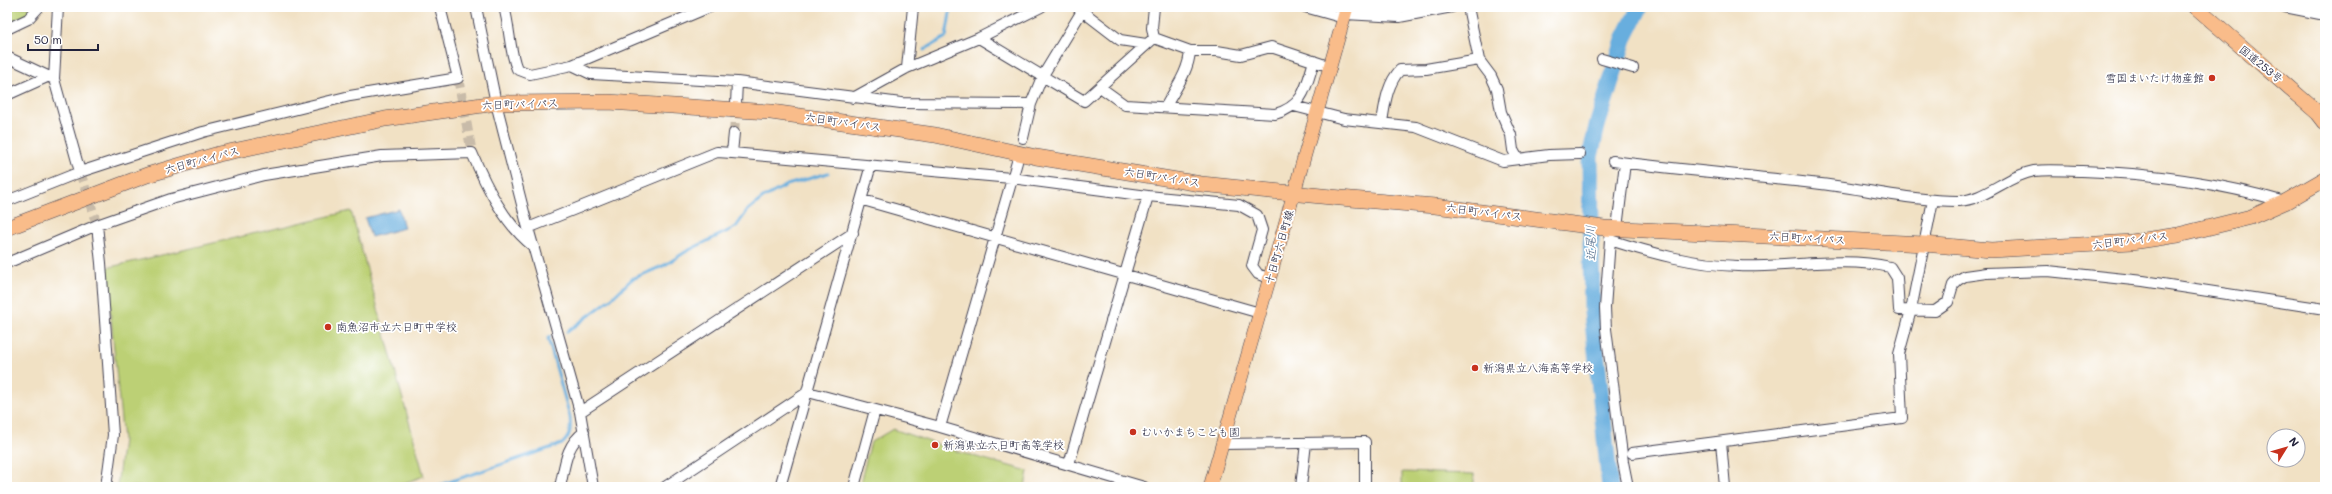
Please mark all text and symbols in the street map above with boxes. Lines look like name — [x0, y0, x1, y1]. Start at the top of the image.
scale bar — [28, 26, 98, 52]
text: 50 m — [34, 31, 62, 47]
street label: 国道253号 — [2236, 41, 2286, 86]
place label: 雪国まいたけ物産館 — [2105, 70, 2204, 85]
marker: 雪国まいたけ物産館 — [2207, 73, 2217, 83]
street label: 六日町バイパス — [481, 95, 559, 112]
street label: 六日町バイパス — [804, 109, 882, 134]
street label: 六日町バイパス — [163, 142, 241, 177]
street label: 六日町バイパス — [1123, 163, 1201, 190]
street label: 六日町バイパス — [1445, 199, 1523, 224]
street label: 十日町六日町線 — [1261, 208, 1296, 286]
water label: 近尾川 — [1582, 225, 1598, 261]
street label: 六日町バイパス — [2091, 227, 2169, 252]
street label: 六日町バイパス — [1768, 228, 1846, 247]
place label: 南魚沼市立六日町中学校 — [336, 319, 457, 334]
marker: 南魚沼市立六日町中学校 — [323, 322, 333, 332]
place label: 新潟県立八海高等学校 — [1483, 360, 1593, 375]
marker: 新潟県立八海高等学校 — [1470, 363, 1480, 373]
place label: むいかまちこども園 — [1141, 424, 1240, 439]
marker: むいかまちこども園 — [1128, 427, 1138, 437]
north arrow — [2266, 428, 2306, 468]
text: N — [2286, 434, 2303, 450]
place label: 新潟県立六日町高等学校 — [943, 437, 1064, 452]
marker: 新潟県立六日町高等学校 — [930, 440, 940, 450]

